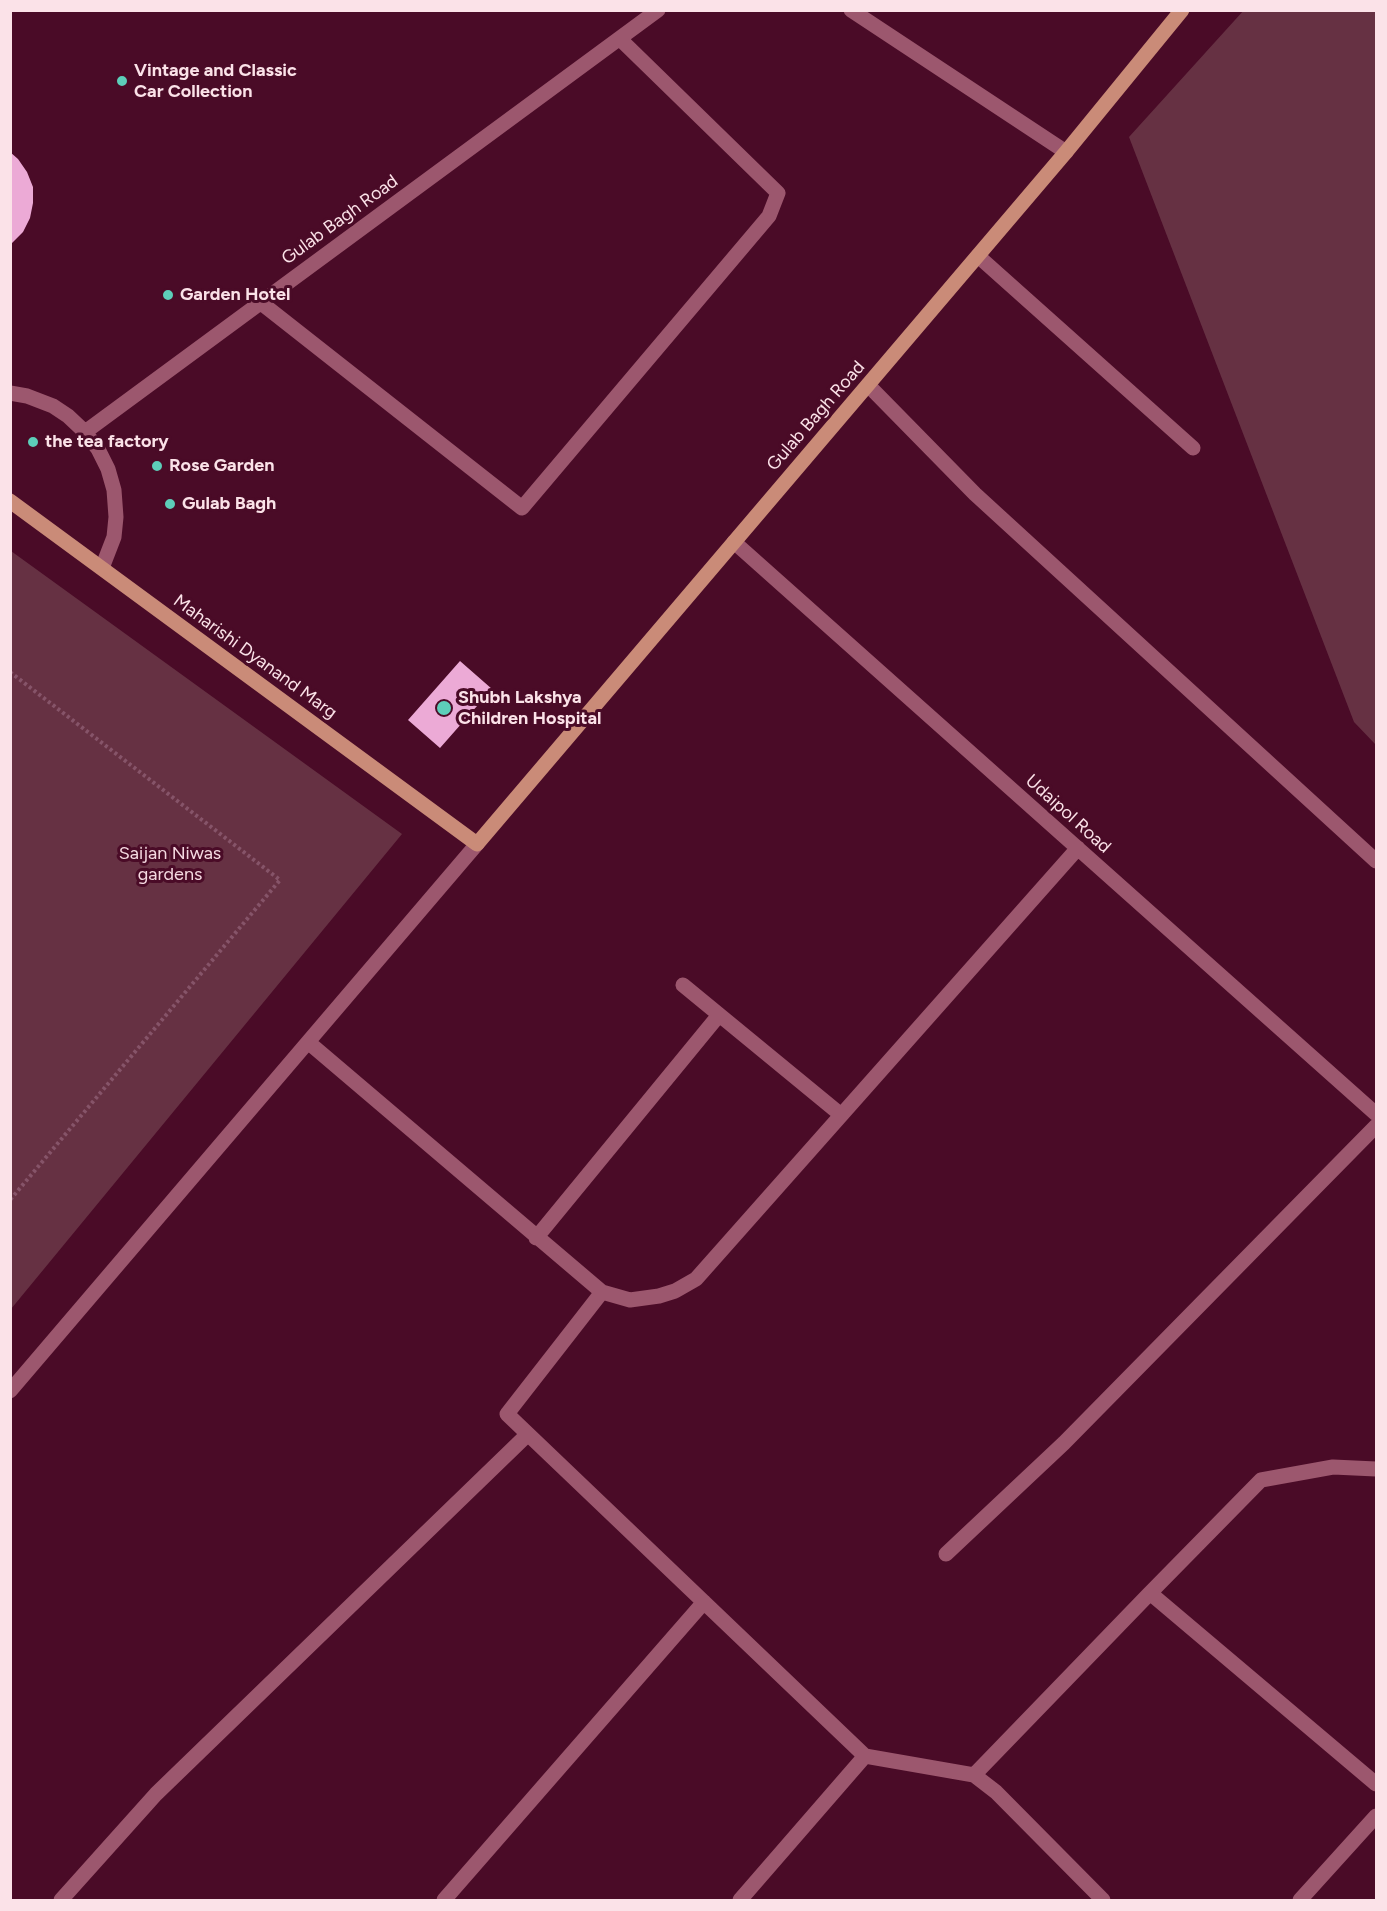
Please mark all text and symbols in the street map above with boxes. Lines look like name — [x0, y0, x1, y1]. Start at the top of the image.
place label: Vintage and Classic Car Collection — [134, 60, 297, 103]
marker: Vintage and Classic Car Collection — [115, 74, 129, 88]
street label: Gulab Bagh Road — [278, 171, 402, 269]
place label: Garden Hotel — [180, 284, 290, 306]
marker: Garden Hotel — [161, 288, 175, 302]
street label: Gulab Bagh Road — [762, 357, 870, 475]
place label: the tea factory — [45, 431, 169, 453]
marker: the tea factory — [26, 435, 40, 449]
place label: Rose Garden — [169, 455, 274, 477]
marker: Rose Garden — [150, 459, 164, 473]
place label: Gulab Bagh — [182, 493, 276, 515]
marker: Gulab Bagh — [163, 497, 177, 511]
street label: Maharishi Dyanand Marg — [169, 590, 341, 724]
place label: Shubh Lakshya Children Hospital — [458, 687, 601, 730]
marker: Shubh Lakshya Children Hospital — [435, 699, 453, 717]
street label: Udaipol Road — [1021, 770, 1115, 858]
park label: Saijan Niwas gardens — [119, 843, 221, 886]

